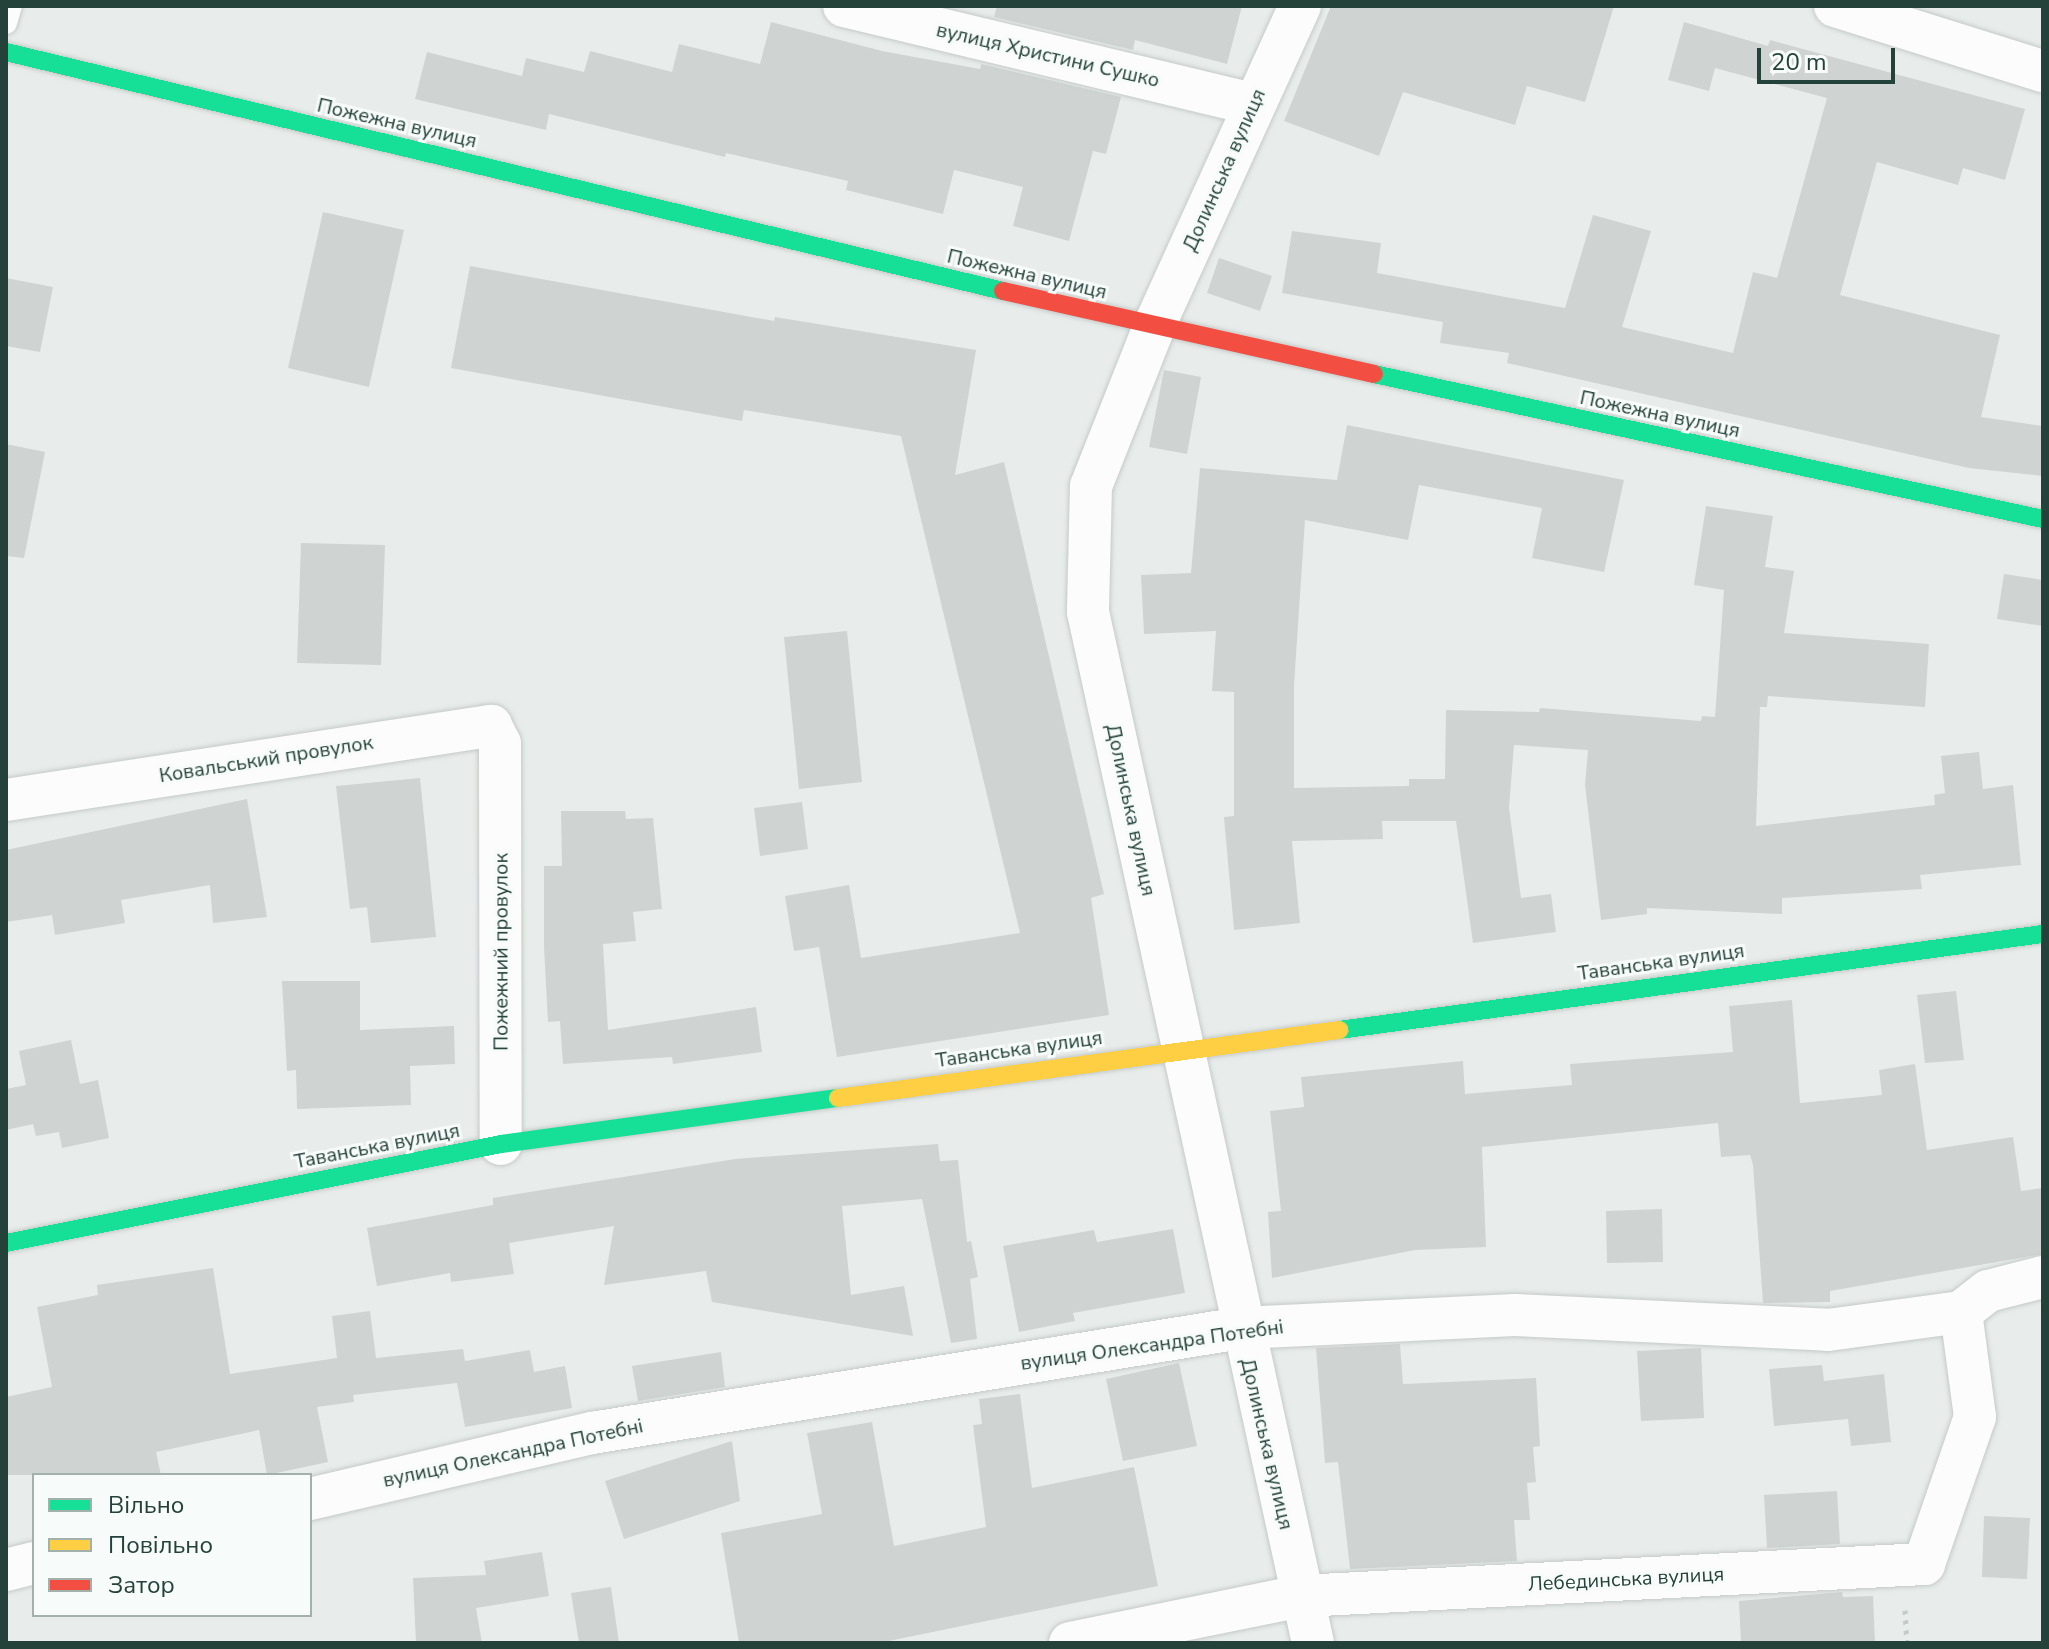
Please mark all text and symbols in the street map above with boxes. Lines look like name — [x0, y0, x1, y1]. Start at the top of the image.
street label: вулиця Христини Сушко — [934, 18, 1162, 92]
scale bar — [1761, 32, 1899, 82]
text: 20 m — [1771, 46, 1827, 78]
street label: Долинська вулиця — [1177, 85, 1271, 255]
street label: Пожежна вулиця — [315, 93, 479, 153]
street label: Пожежна вулиця — [945, 244, 1109, 304]
street label: Пожежна вулиця — [1578, 385, 1742, 443]
street label: Долинська вулиця — [1101, 722, 1161, 898]
street label: Ковальський провулок — [157, 730, 375, 788]
street label: Пожежний провулок — [489, 853, 513, 1051]
street label: Таванська вулиця — [1576, 938, 1746, 986]
street label: Таванська вулиця — [934, 1025, 1104, 1073]
street label: Таванська вулиця — [292, 1118, 462, 1174]
street label: вулиця Олександра Потебні — [1019, 1315, 1285, 1375]
street label: Долинська вулиця — [1236, 1356, 1298, 1532]
street label: вулиця Олександра Потебні — [381, 1414, 645, 1492]
legend — [32, 1473, 312, 1617]
text: Вільно — [108, 1489, 184, 1521]
text: Повільно — [108, 1529, 213, 1561]
street label: Лебединська вулиця — [1527, 1562, 1725, 1596]
text: Затор — [108, 1569, 175, 1601]

